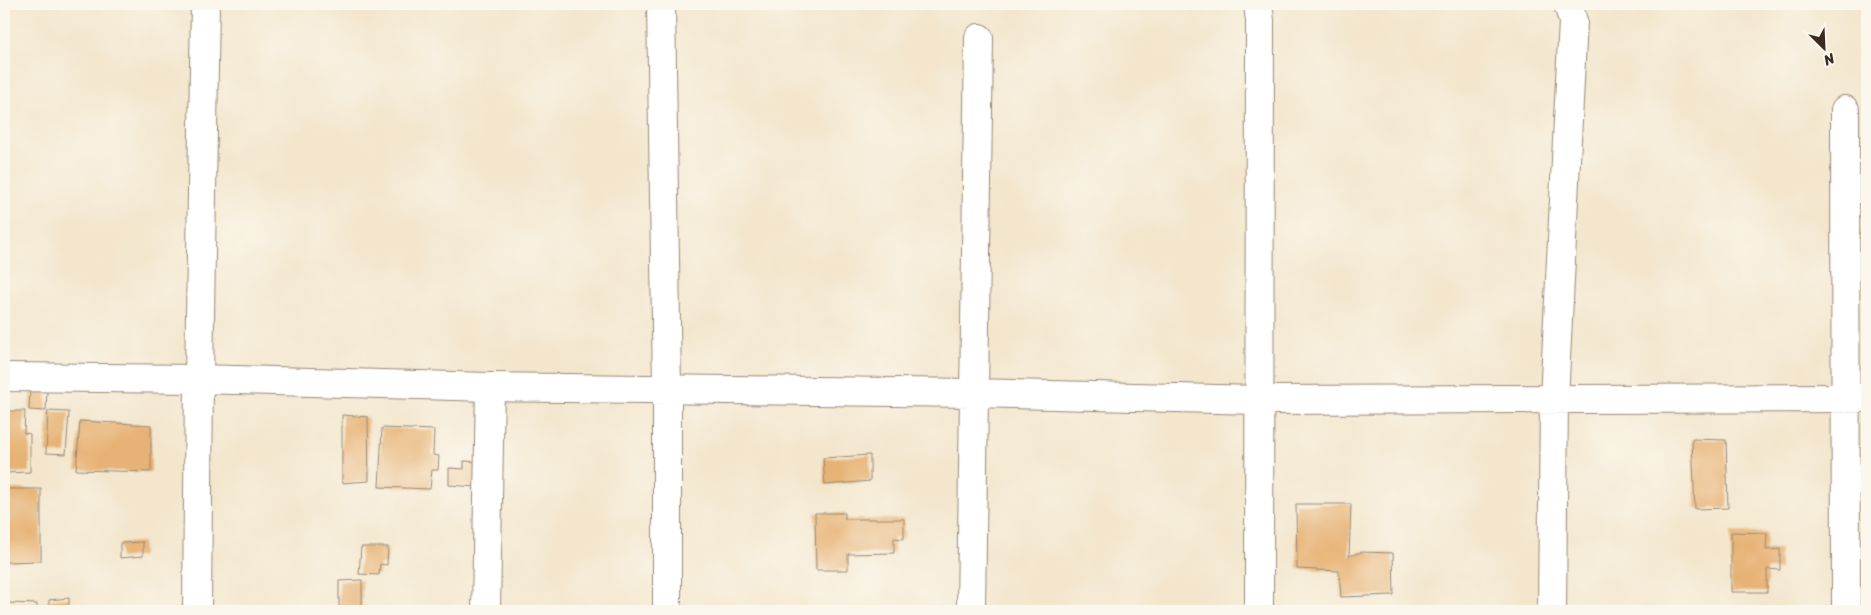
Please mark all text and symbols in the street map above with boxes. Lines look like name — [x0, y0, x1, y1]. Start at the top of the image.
north arrow — [1798, 22, 1848, 72]
text: N — [1819, 46, 1840, 73]

